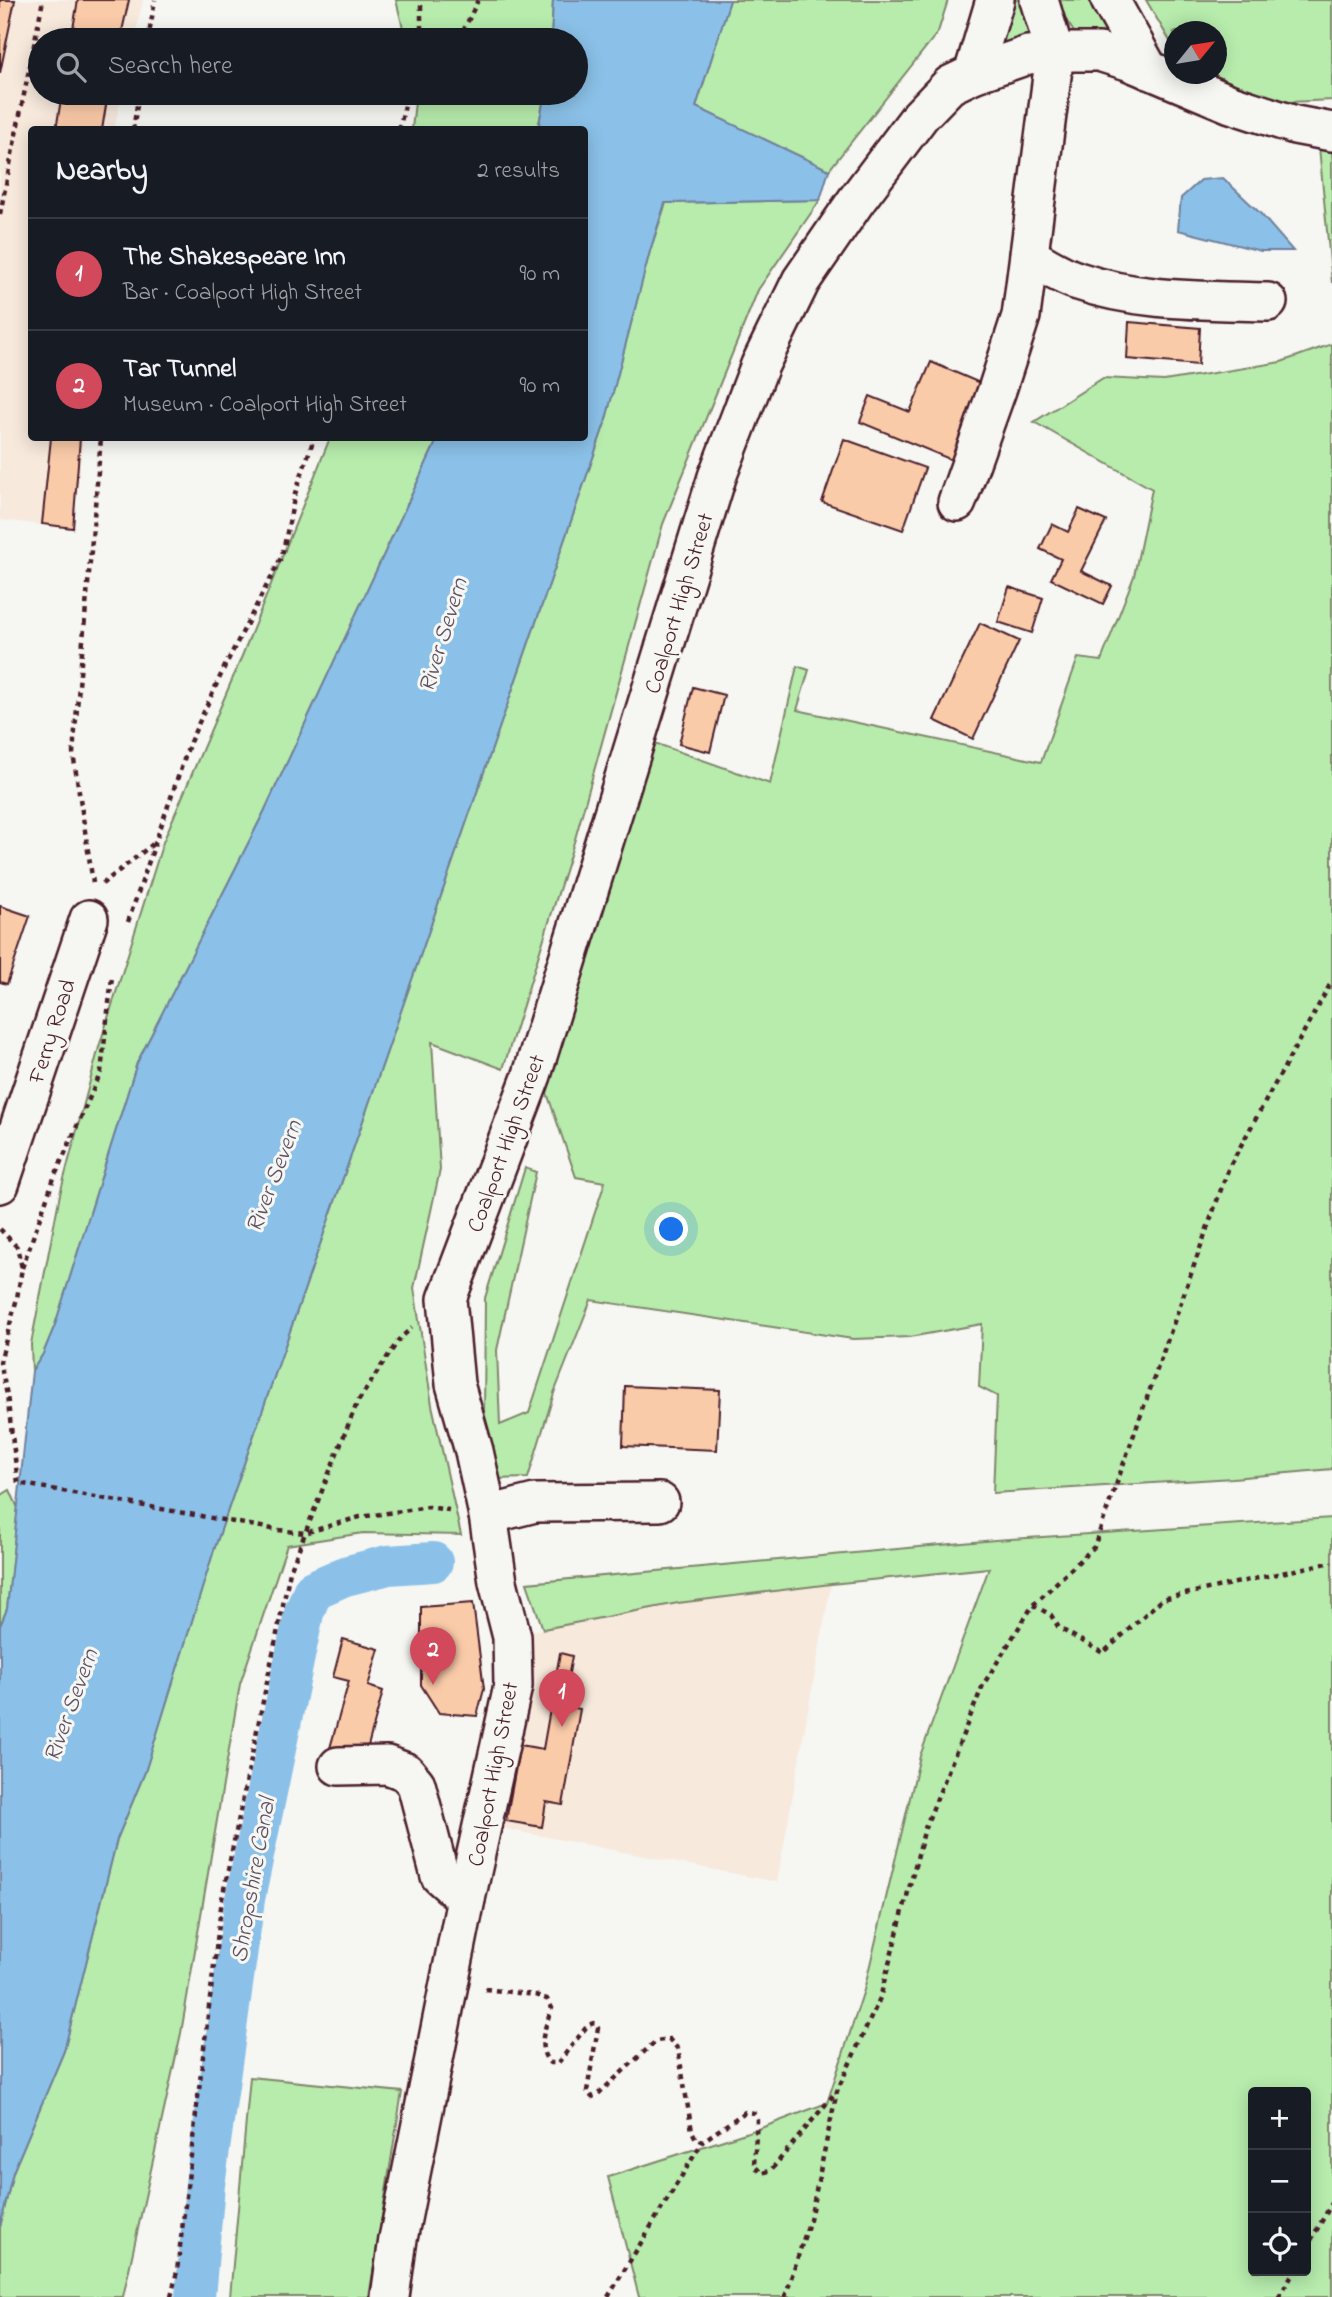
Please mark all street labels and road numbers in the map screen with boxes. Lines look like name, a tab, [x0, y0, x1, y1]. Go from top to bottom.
street label: Coalport High Street	[637, 509, 725, 699]
street label: Ferry Road	[21, 975, 88, 1090]
street label: Coalport High Street	[460, 1050, 556, 1238]
street label: Coalport High Street	[460, 1679, 530, 1870]

